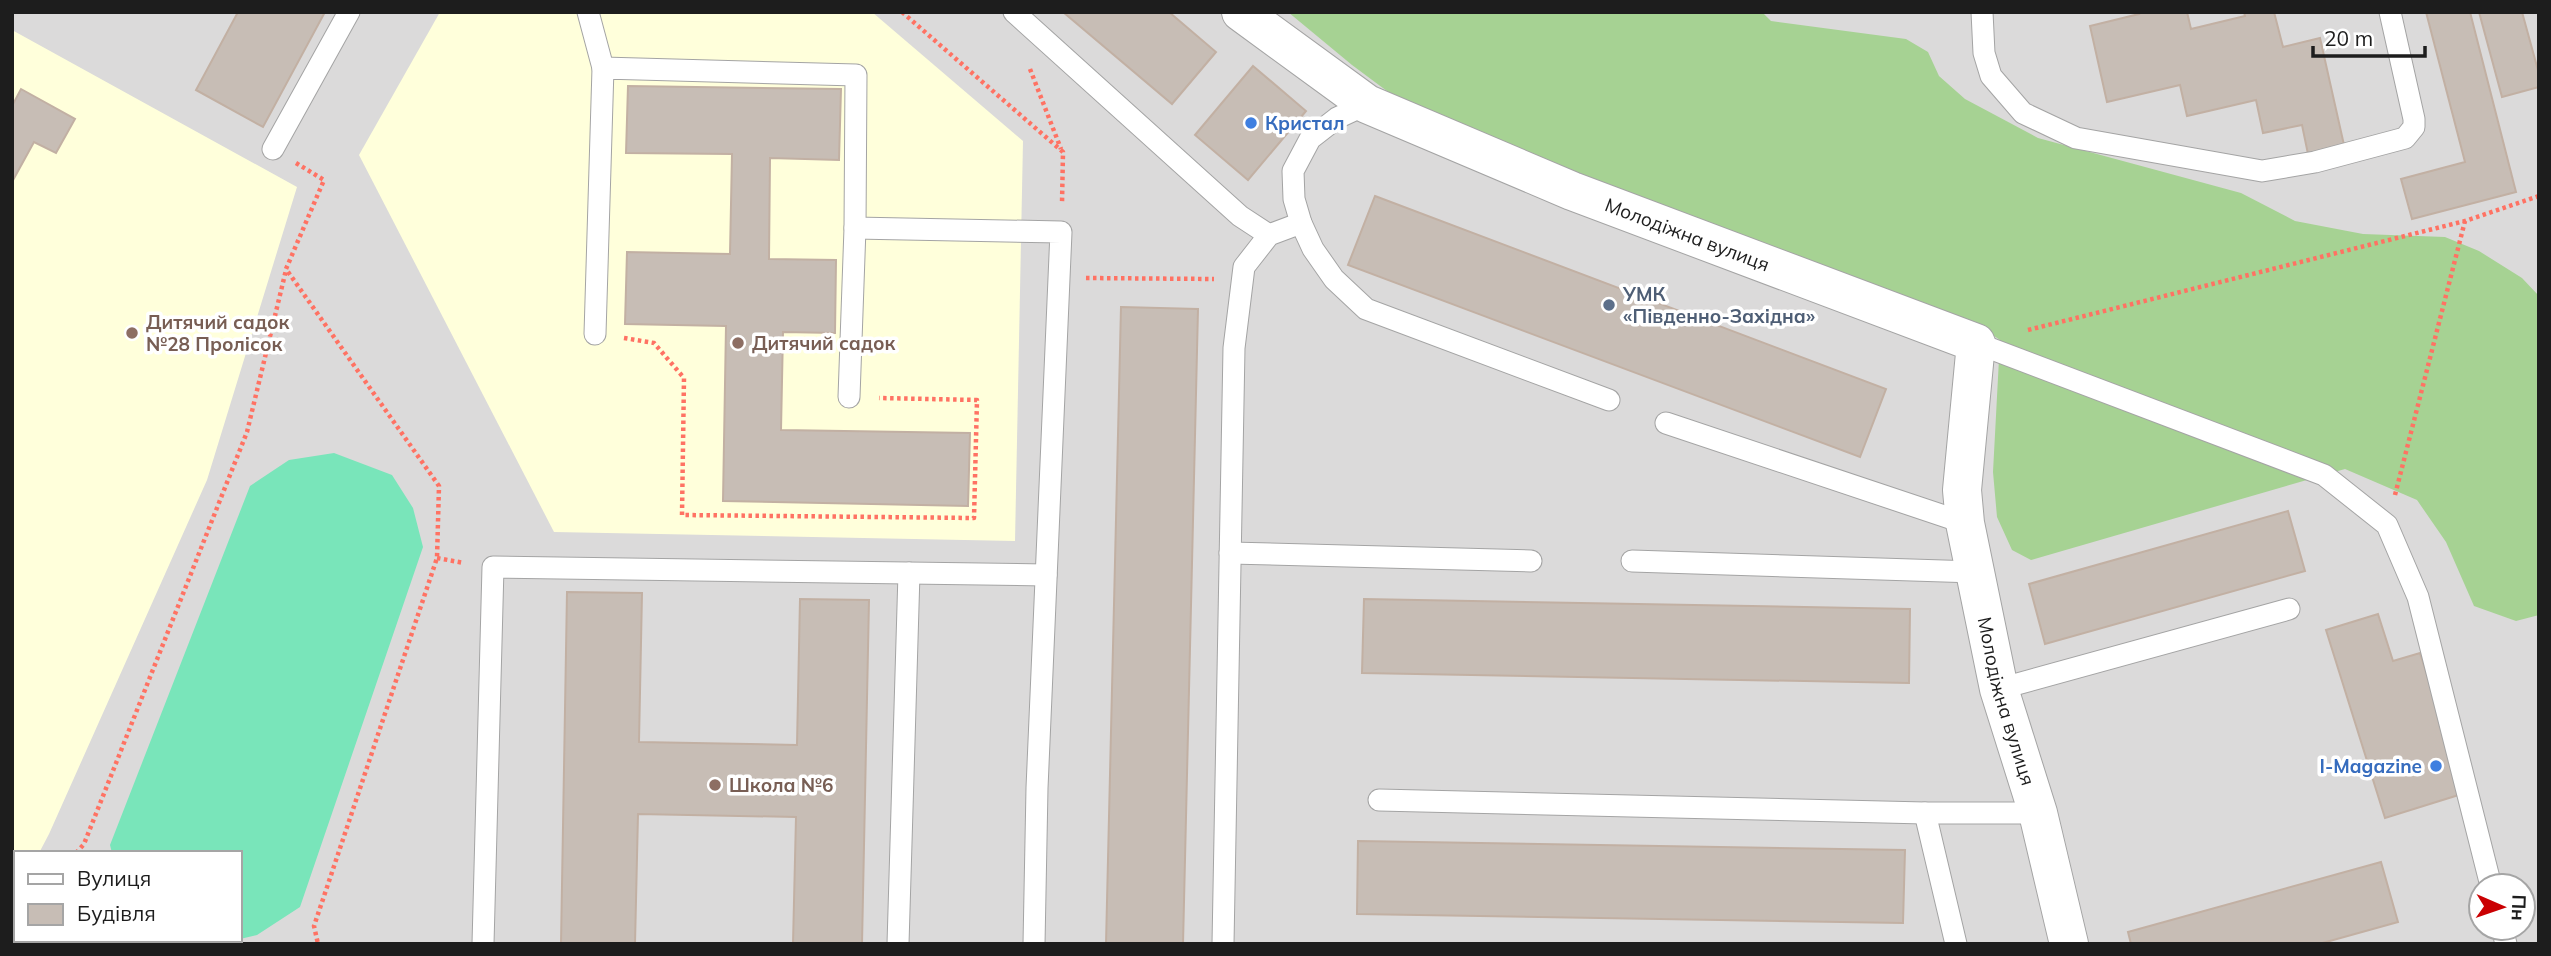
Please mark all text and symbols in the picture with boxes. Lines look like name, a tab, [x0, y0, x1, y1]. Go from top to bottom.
scale bar	[2313, 14, 2425, 58]
text: 20 m	[2324, 25, 2373, 51]
place label: Кристал	[1265, 111, 1345, 135]
marker: Кристал	[1243, 115, 1259, 131]
street label: Молодіжна вулиця	[1602, 193, 1773, 276]
place label: УМК «Південно-Західна»	[1622, 282, 1815, 328]
marker: УМК «Південно-Західна»	[1601, 297, 1617, 313]
place label: Дитячий садок №28 Пролісок	[146, 310, 289, 356]
marker: Дитячий садок №28 Пролісок	[124, 325, 140, 341]
place label: Дитячий садок	[752, 331, 895, 355]
marker: Дитячий садок	[730, 335, 746, 351]
street label: Молодіжна вулиця	[1972, 615, 2041, 788]
place label: I-Magazine	[2320, 754, 2422, 778]
marker: I-Magazine	[2428, 758, 2444, 774]
place label: Школа №6	[729, 773, 833, 797]
marker: Школа №6	[707, 777, 723, 793]
legend	[14, 851, 242, 942]
text: Вулиця	[77, 865, 151, 891]
north arrow	[2467, 872, 2537, 942]
text: Пн	[2507, 894, 2531, 921]
text: Будівля	[77, 900, 156, 926]

